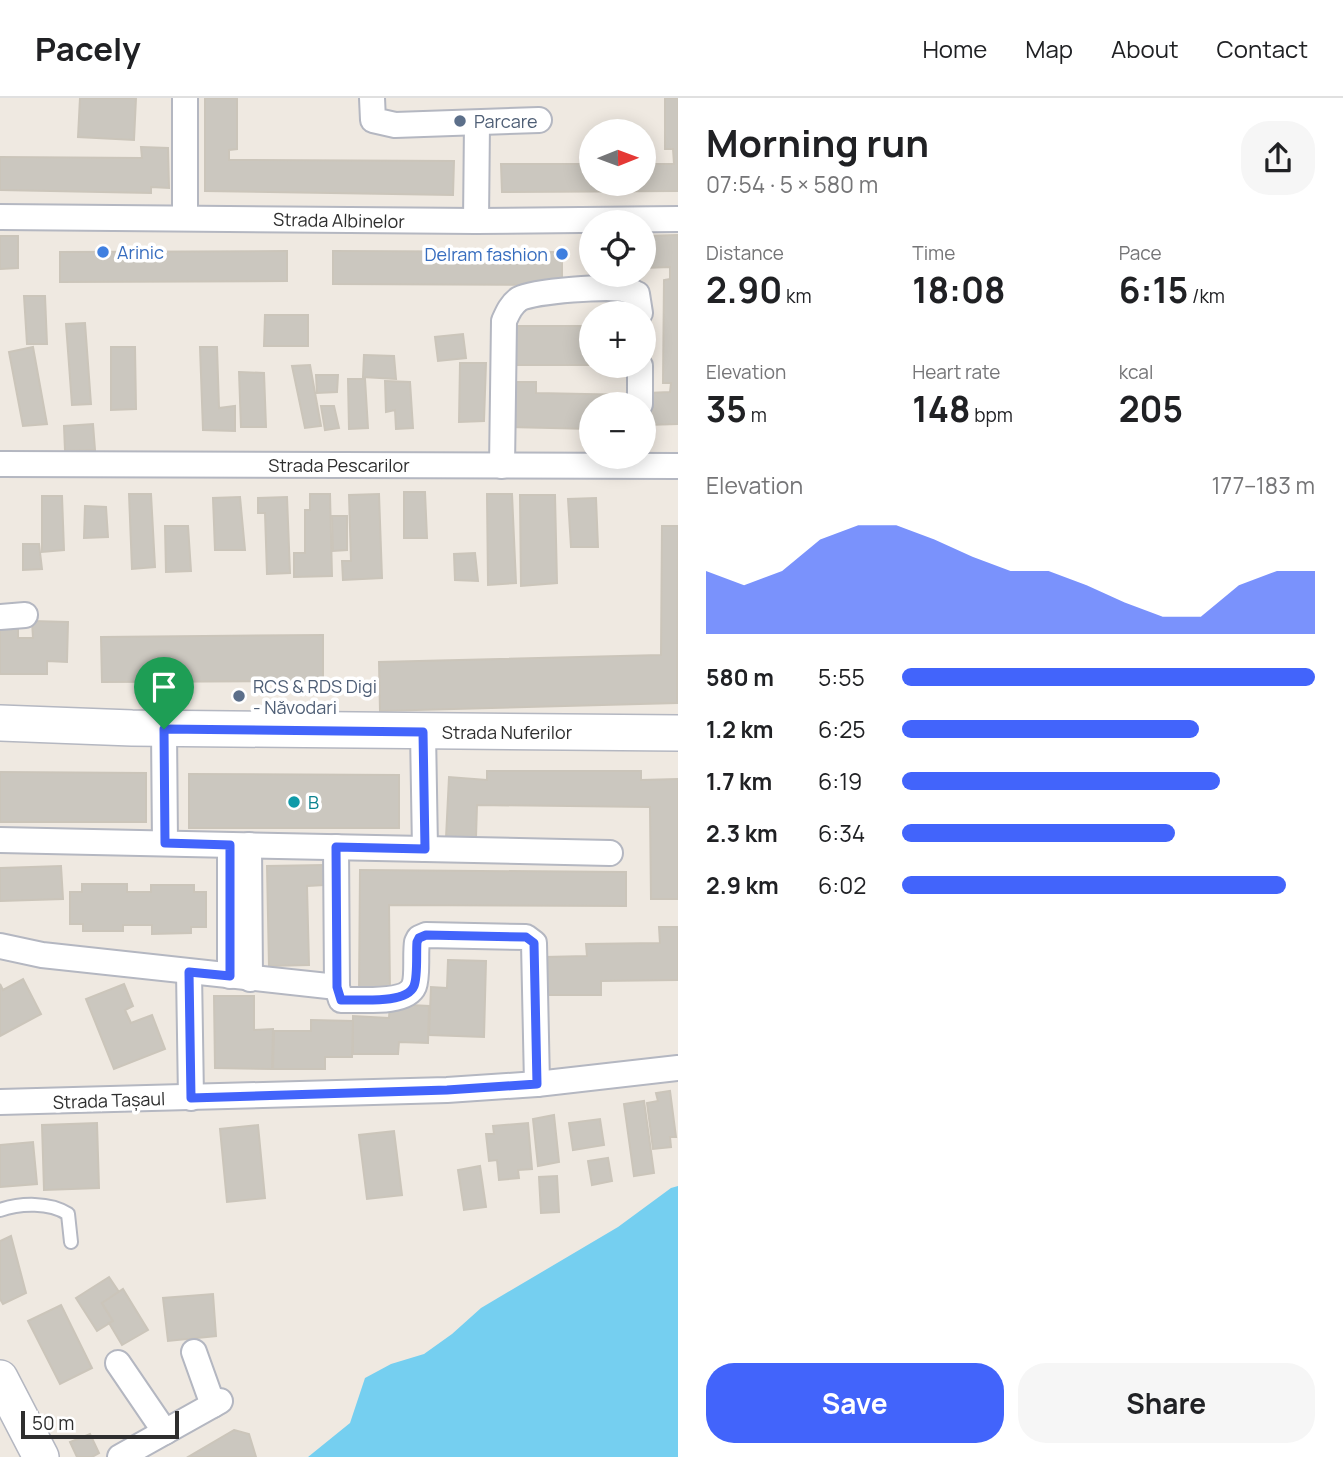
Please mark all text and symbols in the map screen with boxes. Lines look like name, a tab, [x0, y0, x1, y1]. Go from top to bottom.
text: Pacely	[35, 26, 141, 71]
text: Home	[922, 32, 987, 65]
text: Map	[1025, 32, 1073, 65]
text: About	[1111, 32, 1179, 65]
text: Contact	[1217, 32, 1308, 65]
place label: Parcare	[474, 109, 538, 133]
marker: Parcare	[452, 113, 468, 129]
text: Morning run	[706, 116, 929, 168]
north arrow	[579, 119, 656, 196]
map controls	[579, 119, 656, 469]
button: share	[1241, 121, 1315, 195]
text: 07:54 · 5 × 580 m	[706, 168, 878, 200]
street label: Strada Albinelor	[273, 207, 406, 233]
button: locate	[579, 210, 656, 287]
place label: Arinic	[117, 240, 164, 264]
text: Distance	[706, 240, 784, 266]
text: Time	[912, 240, 955, 266]
text: Pace	[1119, 240, 1162, 266]
place label: Delram fashion	[424, 242, 548, 266]
marker: Arinic	[95, 244, 111, 260]
marker: Delram fashion	[554, 246, 570, 262]
text: 2.90	[706, 266, 782, 314]
text: 18:08	[912, 266, 1006, 314]
text: 6:15	[1119, 266, 1188, 314]
text: km	[782, 283, 812, 309]
text: /km	[1188, 283, 1225, 309]
button: +	[579, 301, 656, 378]
text: Elevation	[706, 359, 786, 385]
text: Heart rate	[912, 359, 1000, 385]
text: kcal	[1119, 359, 1153, 385]
text: 35	[706, 385, 747, 433]
text: 148	[912, 385, 970, 433]
text: 205	[1119, 385, 1183, 433]
button: −	[579, 392, 656, 469]
text: m	[747, 402, 767, 428]
text: bpm	[970, 402, 1013, 428]
street label: Strada Pescarilor	[268, 453, 410, 477]
text: Elevation	[706, 469, 803, 501]
text: 177–183 m	[1212, 469, 1315, 501]
pin	[134, 657, 194, 729]
text: 580 m	[706, 661, 774, 693]
text: 5:55	[818, 661, 865, 693]
icon: arrive	[145, 668, 183, 706]
place label: RCS & RDS Digi - Năvodari	[253, 674, 377, 719]
marker: RCS & RDS Digi - Năvodari	[231, 688, 247, 704]
text: 1.2 km	[706, 713, 773, 745]
text: 6:25	[818, 713, 866, 745]
street label: Strada Nuferilor	[442, 720, 573, 744]
text: 1.7 km	[706, 765, 772, 797]
text: 6:19	[818, 765, 862, 797]
place label: B	[308, 790, 319, 814]
marker: B	[286, 794, 302, 810]
text: 2.3 km	[706, 817, 778, 849]
text: 6:34	[818, 817, 865, 849]
text: 2.9 km	[706, 869, 779, 901]
text: 6:02	[818, 869, 866, 901]
street label: Strada Tașaul	[52, 1086, 166, 1114]
button: Save	[706, 1363, 1004, 1443]
button: Share	[1018, 1363, 1315, 1443]
scale bar	[21, 1408, 178, 1440]
text: 50 m	[32, 1410, 74, 1436]

